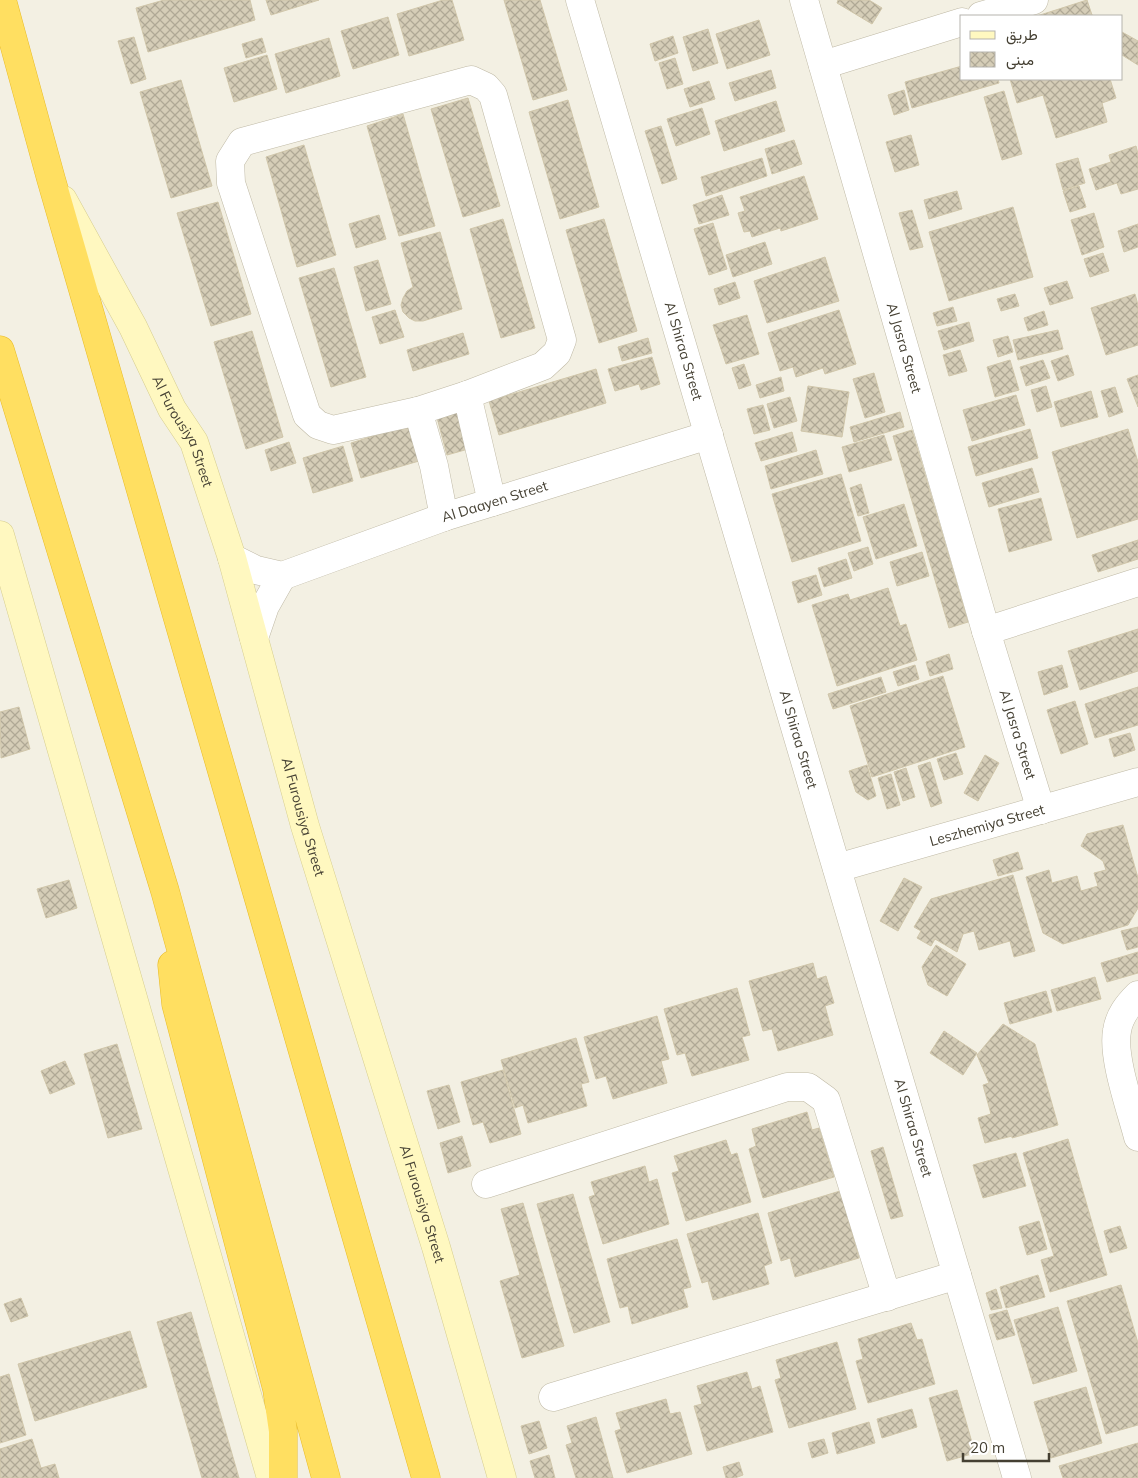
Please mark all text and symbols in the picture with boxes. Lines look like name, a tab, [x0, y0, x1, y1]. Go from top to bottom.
legend	[960, 15, 1123, 80]
text: طريق	[1006, 25, 1038, 45]
text: مبنى	[1006, 50, 1034, 70]
street label: Al Shiraa Street	[661, 300, 707, 402]
street label: Al Jasra Street	[883, 301, 926, 395]
street label: Al Furousiya Street	[148, 373, 217, 489]
street label: Al Daayen Street	[439, 476, 550, 526]
street label: Al Jasra Street	[996, 687, 1040, 782]
street label: Al Shiraa Street	[776, 688, 822, 791]
street label: Al Furousiya Street	[278, 756, 329, 878]
street label: Leszhemiya Street	[927, 800, 1047, 850]
street label: Al Shiraa Street	[890, 1076, 937, 1179]
street label: Al Furousiya Street	[396, 1143, 449, 1265]
scale bar	[963, 1430, 1049, 1462]
text: 20 m	[970, 1438, 1005, 1457]

